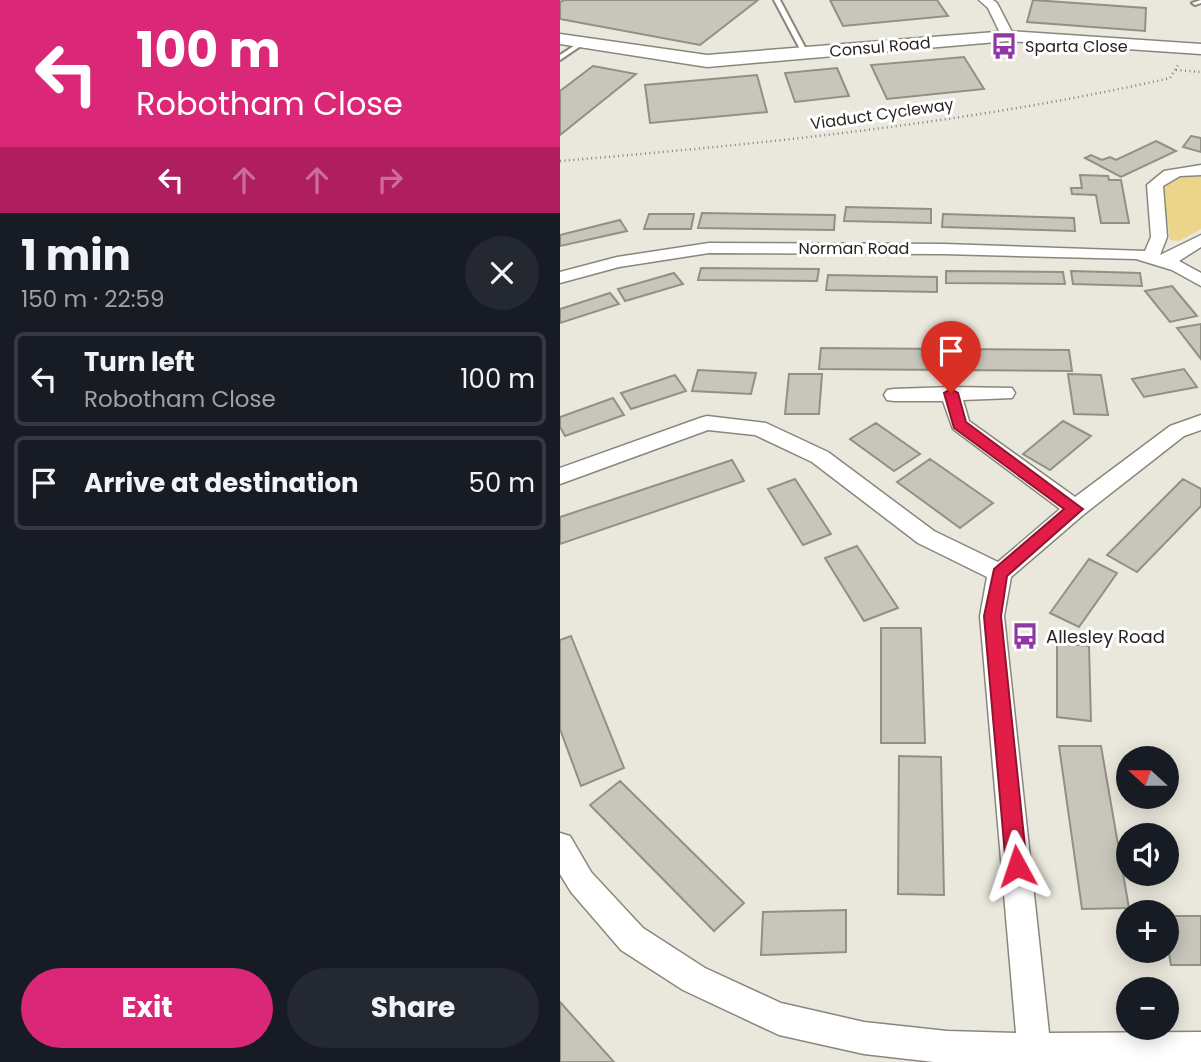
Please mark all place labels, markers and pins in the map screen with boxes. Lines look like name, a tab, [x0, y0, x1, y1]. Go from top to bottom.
bus stop icon: Sparta Close	[989, 31, 1019, 61]
place label: Sparta Close	[1025, 35, 1128, 58]
pin	[921, 321, 981, 393]
bus stop icon: Allesley Road	[1010, 621, 1040, 651]
place label: Allesley Road	[1046, 624, 1165, 649]

